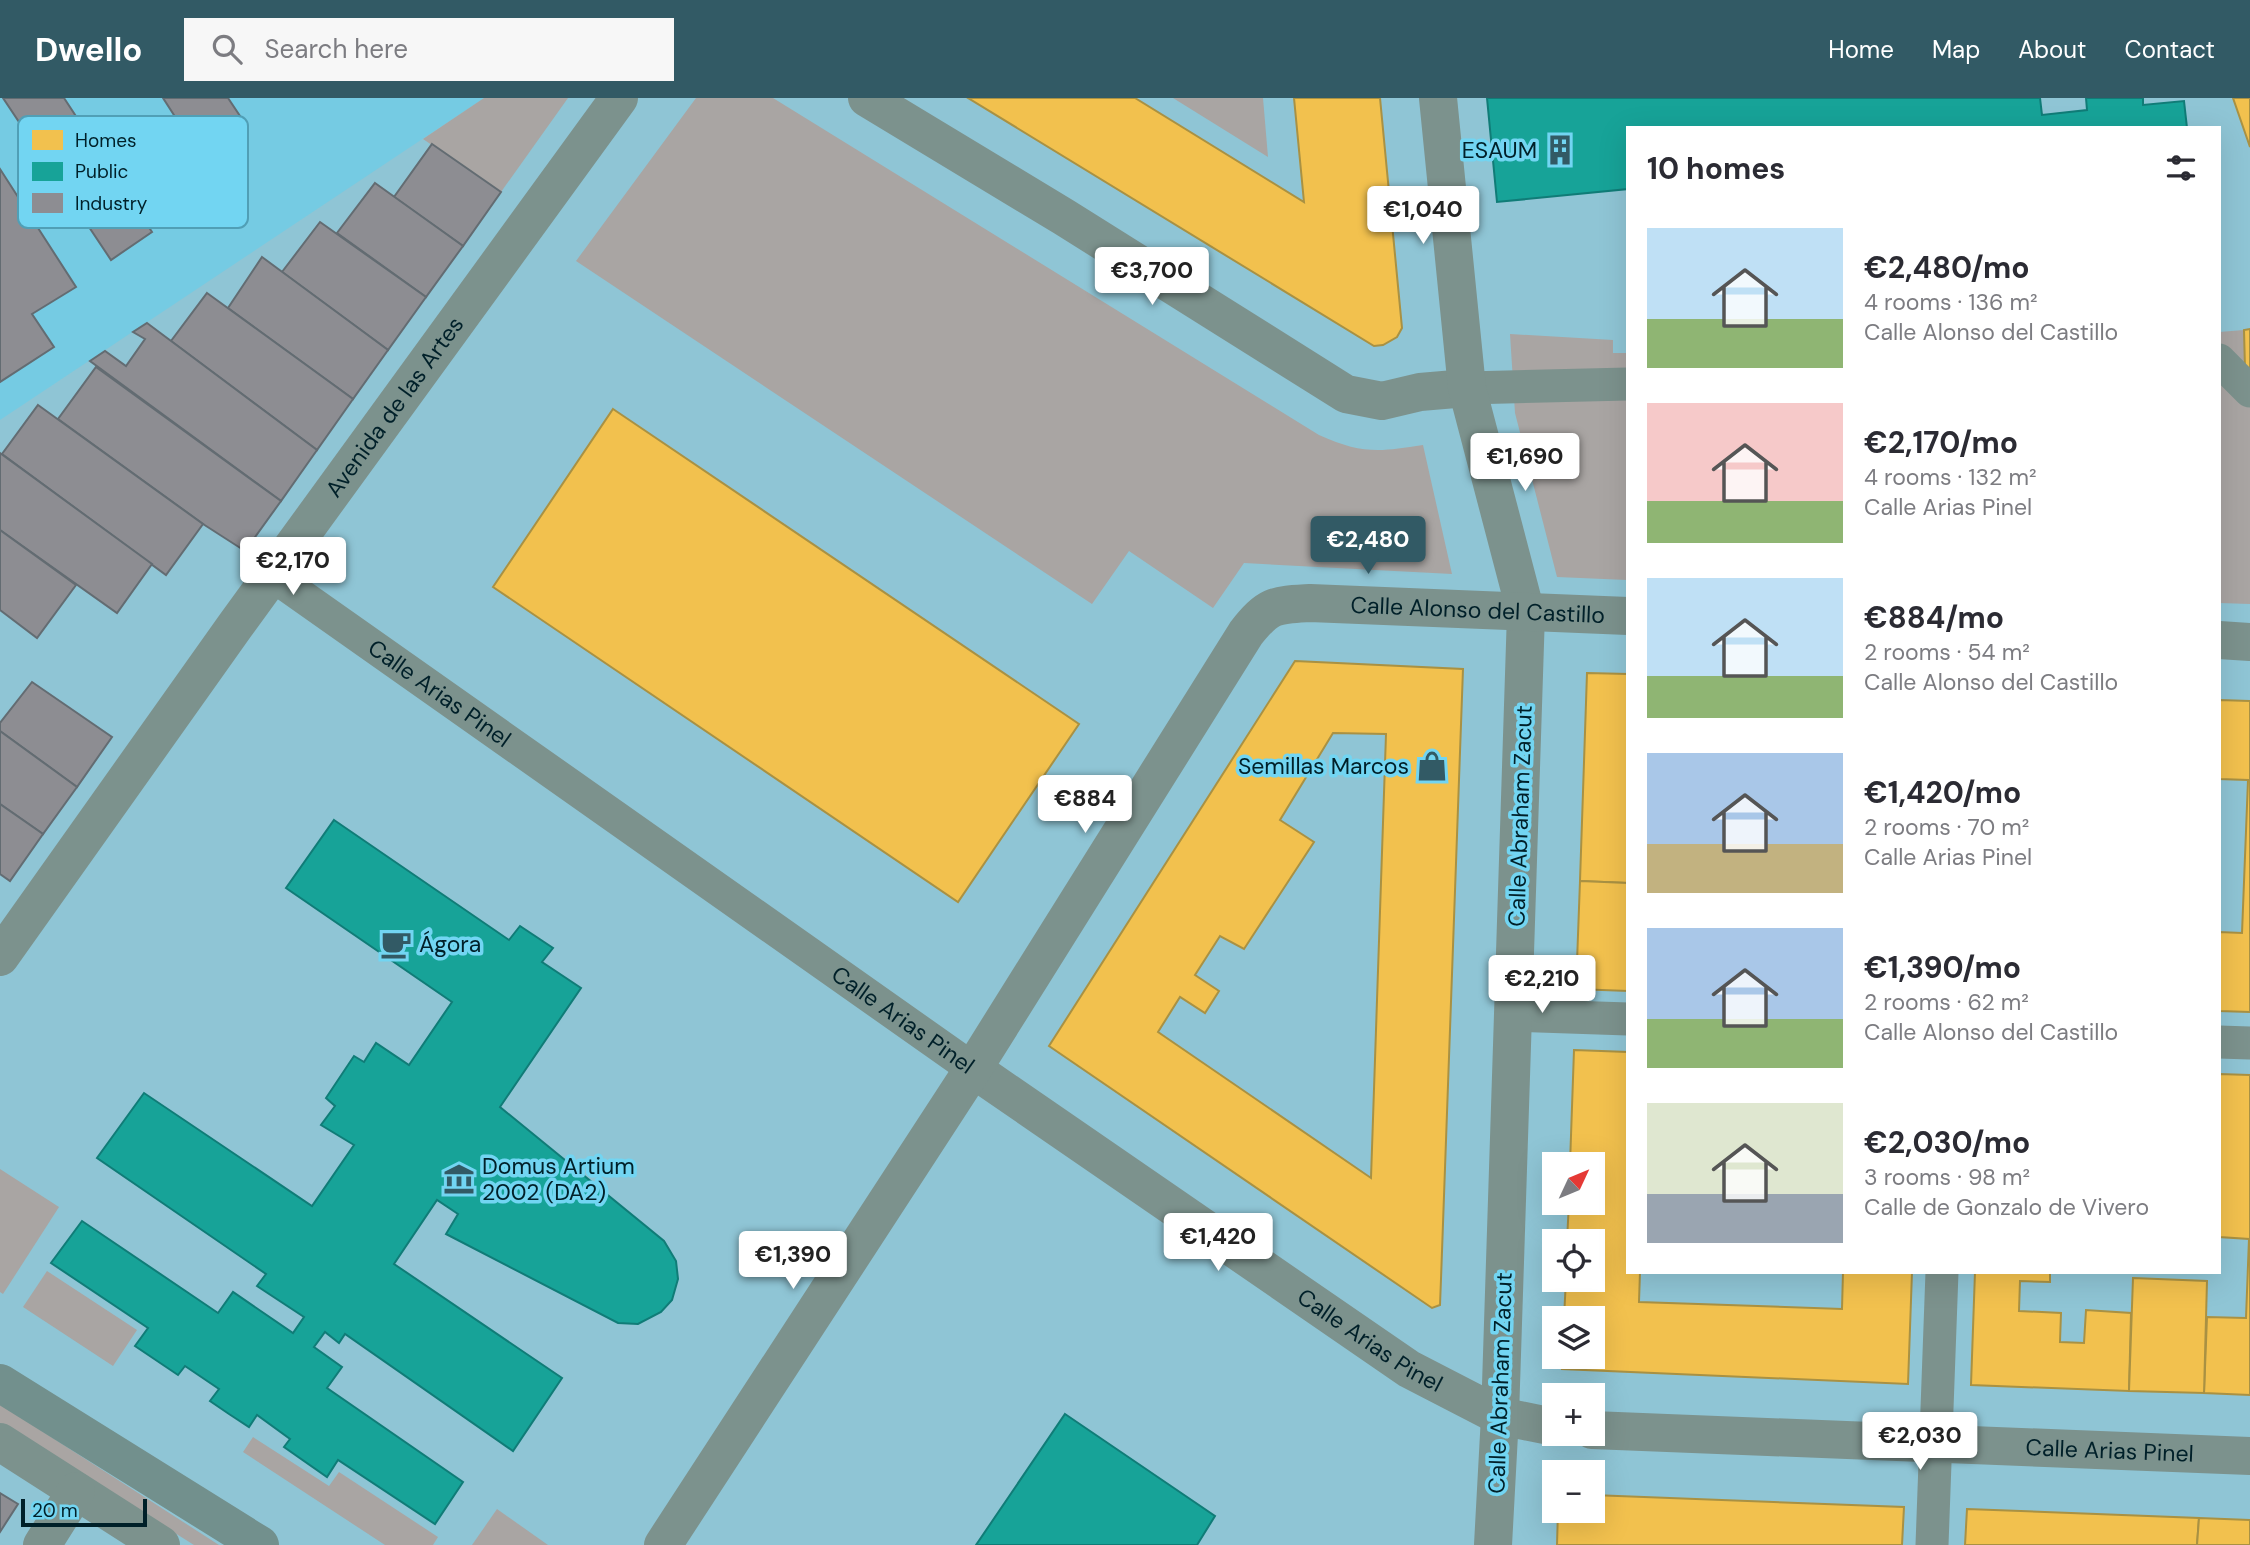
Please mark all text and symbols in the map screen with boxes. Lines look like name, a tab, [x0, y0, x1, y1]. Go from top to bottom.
search box	[184, 18, 674, 81]
text: Dwello	[35, 28, 142, 71]
icon: search	[208, 30, 246, 68]
text: Search here	[264, 32, 408, 66]
text: Home	[1828, 34, 1894, 65]
text: Map	[1932, 34, 1980, 65]
text: About	[2018, 34, 2087, 65]
text: Contact	[2125, 34, 2215, 65]
legend	[18, 116, 248, 228]
text: Homes	[75, 128, 136, 153]
building icon: ESAUM	[1543, 133, 1577, 167]
place label: ESAUM	[1462, 135, 1537, 165]
text: 10 homes	[1647, 149, 1785, 188]
icon: filters	[2162, 149, 2200, 187]
text: Public	[75, 159, 128, 184]
pin: €1,040	[1366, 186, 1480, 246]
text: Industry	[75, 191, 148, 216]
text: €1,040	[1383, 194, 1463, 224]
pin: €3,700	[1095, 248, 1209, 307]
text: €2,480/mo	[1864, 248, 2030, 287]
text: €3,700	[1111, 255, 1193, 285]
icon: home	[1703, 256, 1787, 340]
text: 4 rooms · 136 m²	[1864, 287, 2038, 317]
street label: Avenida de las Artes	[319, 310, 470, 503]
text: Calle Alonso del Castillo	[1864, 317, 2118, 347]
text: €2,170/mo	[1864, 423, 2018, 462]
icon: home	[1703, 431, 1787, 515]
pin: €1,690	[1468, 434, 1582, 493]
text: €1,690	[1486, 441, 1564, 471]
text: 4 rooms · 132 m²	[1864, 462, 2036, 492]
text: Calle Arias Pinel	[1864, 492, 2032, 522]
pin: €2,480	[1311, 517, 1425, 576]
text: €2,480	[1327, 524, 1409, 554]
pin: €2,170	[236, 538, 350, 597]
text: €2,170	[256, 545, 330, 575]
street label: Calle Alonso del Castillo	[1350, 590, 1605, 630]
text: €884/mo	[1864, 598, 2004, 637]
icon: home	[1703, 606, 1787, 690]
street label: Calle Arias Pinel	[362, 632, 517, 754]
text: 2 rooms · 54 m²	[1864, 637, 2030, 667]
text: Calle Alonso del Castillo	[1864, 667, 2118, 697]
street label: Calle Abraham Zacut	[1501, 705, 1539, 927]
shop icon: Semillas Marcos	[1415, 749, 1449, 783]
place label: Semillas Marcos	[1238, 751, 1409, 781]
text: €1,420/mo	[1864, 773, 2021, 812]
pin: €884	[1044, 776, 1126, 835]
icon: home	[1703, 781, 1787, 865]
text: €884	[1054, 783, 1116, 813]
text: 2 rooms · 70 m²	[1864, 812, 2029, 842]
text: Calle Arias Pinel	[1864, 842, 2032, 872]
cafe icon: Ágora	[379, 927, 413, 961]
place label: Ágora	[419, 929, 481, 959]
text: €1,390/mo	[1864, 948, 2021, 987]
pin: €2,210	[1485, 956, 1599, 1015]
icon: home	[1703, 956, 1787, 1040]
street label: Calle Arias Pinel	[826, 959, 980, 1080]
text: €2,210	[1505, 963, 1579, 993]
text: 2 rooms · 62 m²	[1864, 987, 2029, 1017]
text: Calle Alonso del Castillo	[1864, 1017, 2118, 1047]
text: €2,030/mo	[1864, 1123, 2030, 1162]
icon: home	[1703, 1131, 1787, 1215]
place label: Domus Artium 2002 (DA2)	[482, 1151, 635, 1207]
north arrow	[1542, 1152, 1605, 1214]
map controls	[1542, 1152, 1605, 1523]
museum icon: Domus Artium 2002 (DA2)	[442, 1162, 476, 1196]
text: 3 rooms · 98 m²	[1864, 1162, 2030, 1192]
text: Calle de Gonzalo de Vivero	[1864, 1192, 2149, 1222]
pin: €1,420	[1161, 1214, 1275, 1273]
text: €1,420	[1180, 1221, 1256, 1251]
button: locate	[1542, 1229, 1605, 1292]
pin: €1,390	[736, 1232, 850, 1291]
text: €1,390	[755, 1239, 831, 1269]
street label: Calle Abraham Zacut	[1481, 1272, 1519, 1494]
street label: Calle Arias Pinel	[1291, 1282, 1448, 1399]
button: layers	[1542, 1306, 1605, 1369]
button: +	[1542, 1383, 1605, 1446]
pin: €2,030	[1863, 1412, 1977, 1472]
text: €2,030	[1878, 1420, 1962, 1450]
street label: Calle Arias Pinel	[2025, 1432, 2194, 1469]
button: −	[1542, 1460, 1605, 1523]
scale bar	[21, 1496, 147, 1528]
text: 20 m	[32, 1498, 78, 1523]

